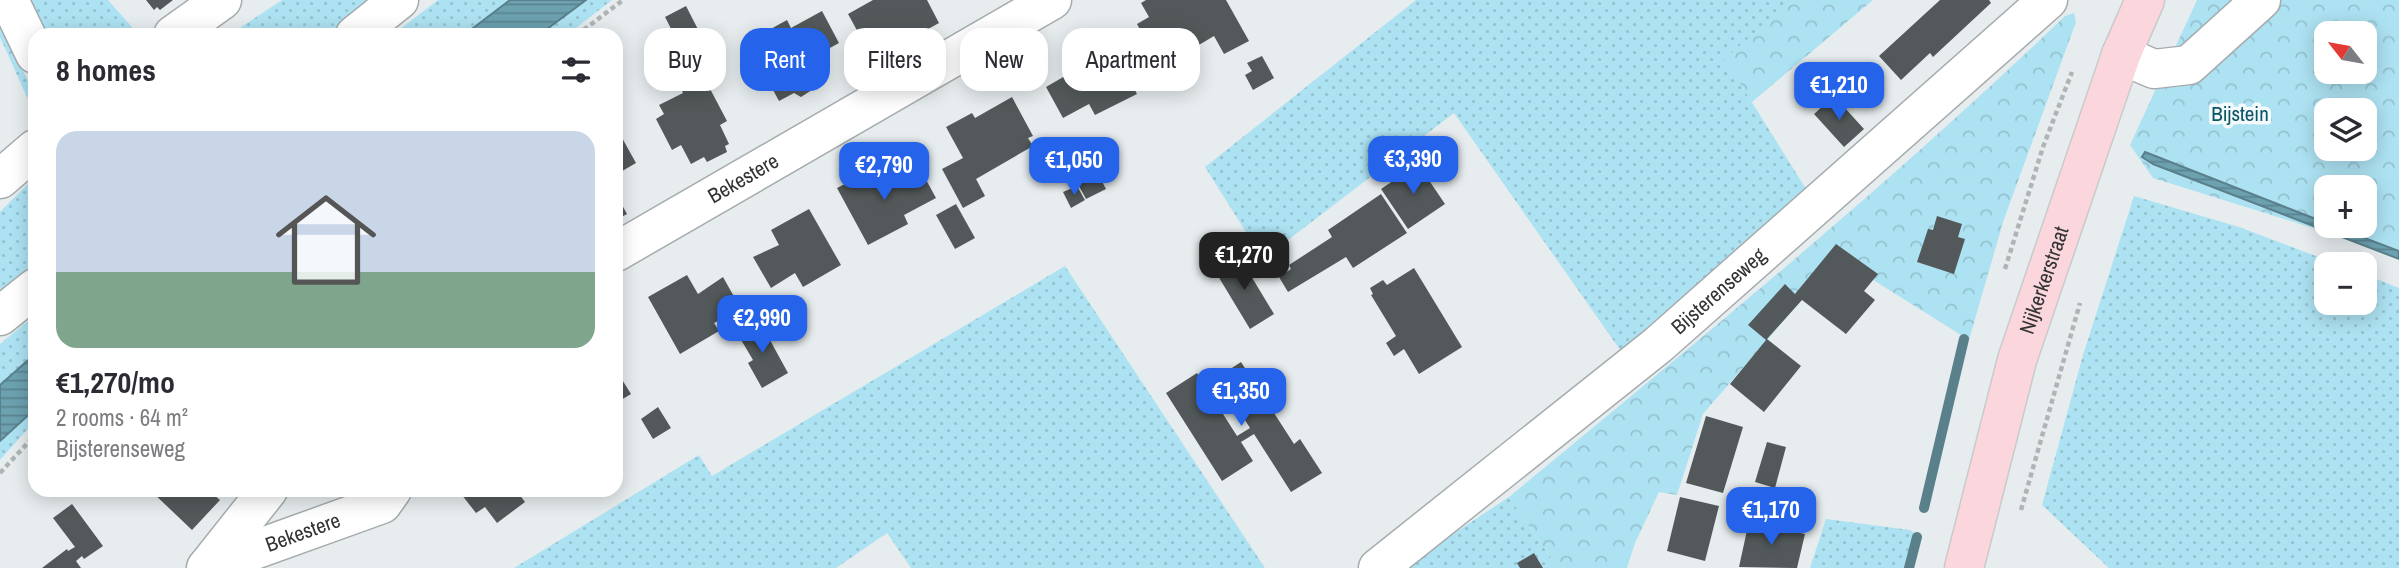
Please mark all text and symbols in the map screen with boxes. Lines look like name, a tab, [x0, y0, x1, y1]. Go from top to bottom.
north arrow	[2314, 21, 2376, 84]
map controls	[2314, 21, 2377, 315]
chip: Buy	[644, 28, 726, 91]
chip: Rent	[740, 28, 830, 91]
chip: Filters	[844, 28, 946, 91]
chip: New	[960, 28, 1048, 91]
chip: Apartment	[1062, 28, 1200, 91]
text: 8 homes	[56, 50, 156, 90]
icon: filters	[557, 51, 595, 89]
pin: €1,210	[1782, 62, 1896, 122]
text: €1,210	[1810, 69, 1868, 100]
button: layers	[2314, 98, 2377, 161]
park label: Bijstein	[2211, 99, 2269, 128]
pin: €3,390	[1356, 136, 1470, 196]
pin: €1,050	[1017, 138, 1131, 197]
pin: €2,790	[827, 142, 941, 202]
text: €3,390	[1384, 143, 1442, 174]
text: €1,050	[1045, 144, 1103, 175]
street label: Bekestere	[702, 146, 784, 210]
text: €2,790	[855, 149, 913, 180]
button: +	[2314, 175, 2377, 238]
icon: home	[263, 177, 389, 303]
street label: Nijkerkerstraat	[2012, 222, 2076, 338]
pin: €1,270	[1187, 232, 1301, 292]
text: €1,270	[1215, 239, 1273, 270]
street label: Bijsterenseweg	[1665, 241, 1772, 341]
button: −	[2314, 252, 2377, 315]
pin: €2,990	[705, 296, 819, 355]
text: €2,990	[733, 302, 791, 333]
text: €1,270/mo	[56, 362, 175, 402]
pin: €1,350	[1184, 368, 1298, 428]
text: €1,350	[1212, 375, 1270, 406]
text: 2 rooms · 64 m²	[56, 402, 188, 433]
text: Bijsterenseweg	[56, 433, 185, 464]
pin: €1,170	[1714, 488, 1828, 547]
text: €1,170	[1742, 494, 1800, 525]
street label: Bekestere	[261, 505, 344, 559]

